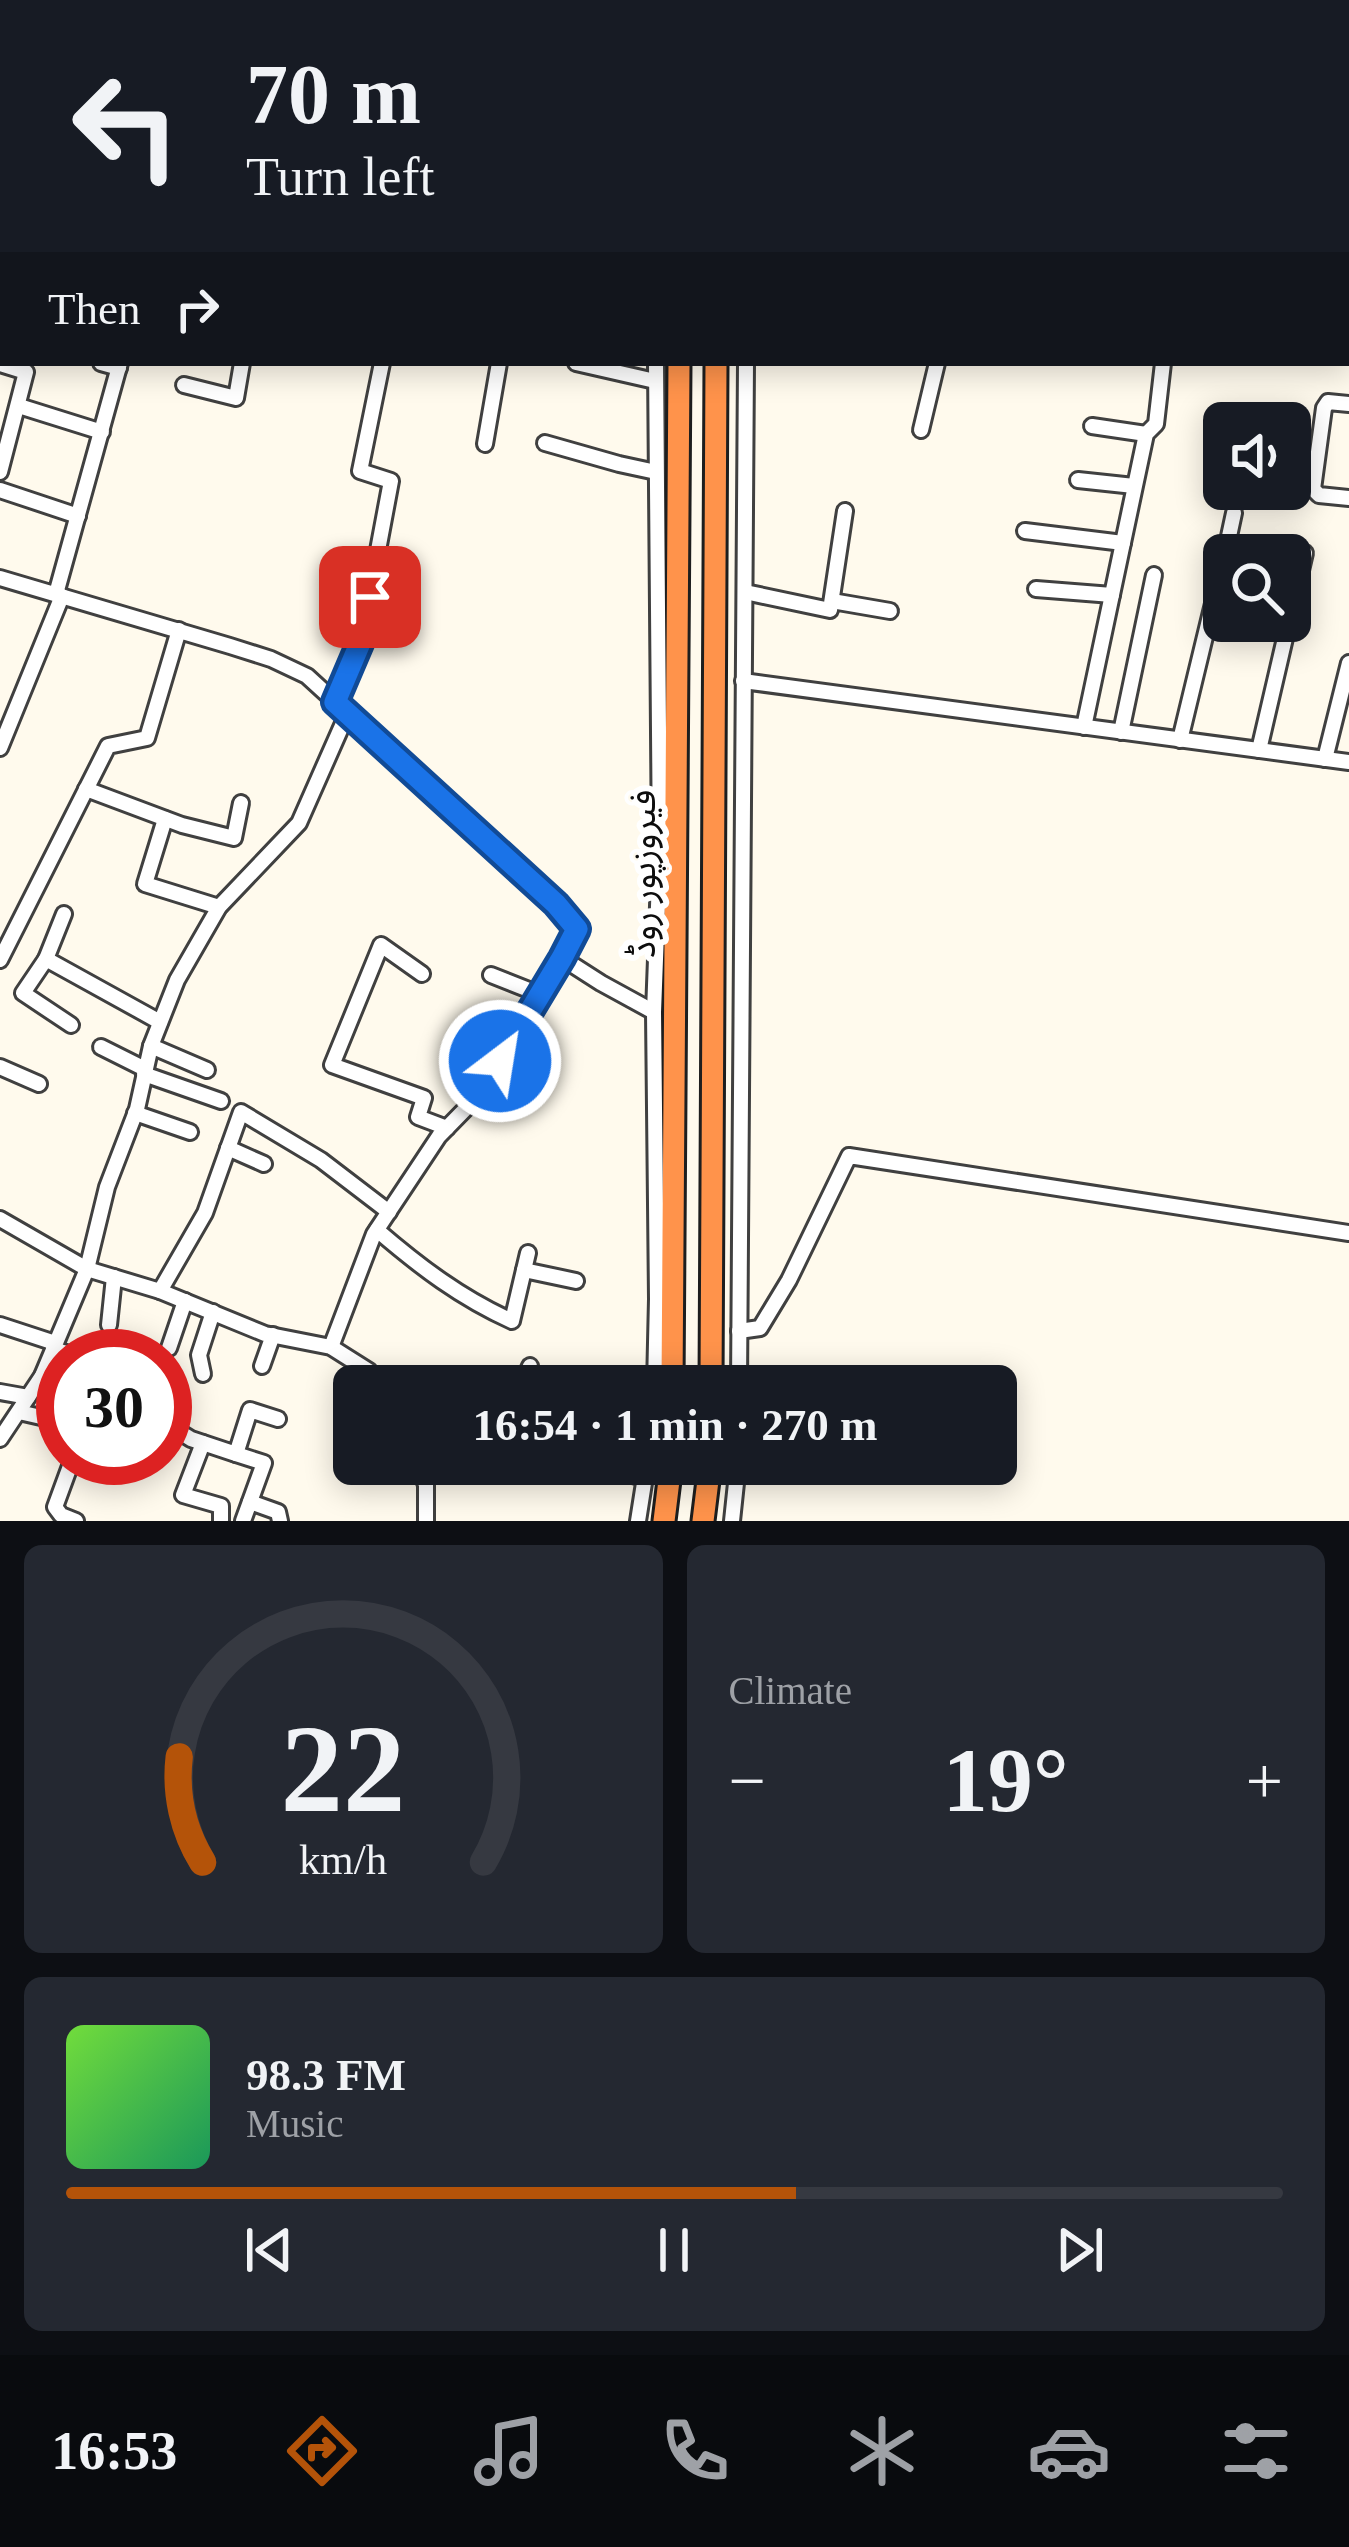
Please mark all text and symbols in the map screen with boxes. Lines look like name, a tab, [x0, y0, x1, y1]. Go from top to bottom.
icon: left	[48, 48, 204, 204]
text: 70 m	[246, 48, 421, 141]
text: Turn left	[246, 147, 435, 207]
icon: right	[164, 276, 230, 342]
text: Then	[48, 284, 140, 334]
map controls	[1203, 402, 1311, 642]
button: sound	[1203, 402, 1311, 510]
button: search	[1203, 534, 1311, 642]
pin	[319, 546, 421, 648]
icon: arrive	[337, 564, 403, 630]
street label: فیروزپور روڈ	[623, 790, 666, 958]
position arrow	[437, 998, 563, 1124]
speed limit sign: 30	[36, 1329, 192, 1485]
text: 16:54 · 1 min · 270 m	[473, 1400, 878, 1450]
text: Climate	[729, 1669, 852, 1712]
text: 22	[281, 1700, 406, 1838]
text: 19°	[943, 1731, 1069, 1830]
text: −	[729, 1744, 766, 1817]
text: +	[1246, 1744, 1283, 1817]
text: km/h	[299, 1836, 387, 1883]
text: 98.3 FM	[246, 2050, 406, 2100]
text: Music	[246, 2102, 344, 2145]
icon: previous	[236, 2217, 302, 2283]
icon: pause	[641, 2217, 707, 2283]
icon: next	[1047, 2217, 1113, 2283]
icon: directions	[280, 2409, 364, 2493]
icon: music	[467, 2409, 551, 2493]
icon: phone	[653, 2409, 737, 2493]
icon: climate	[840, 2409, 924, 2493]
icon: car	[1027, 2409, 1111, 2493]
icon: filters	[1214, 2409, 1298, 2493]
text: 16:53	[51, 2421, 177, 2481]

